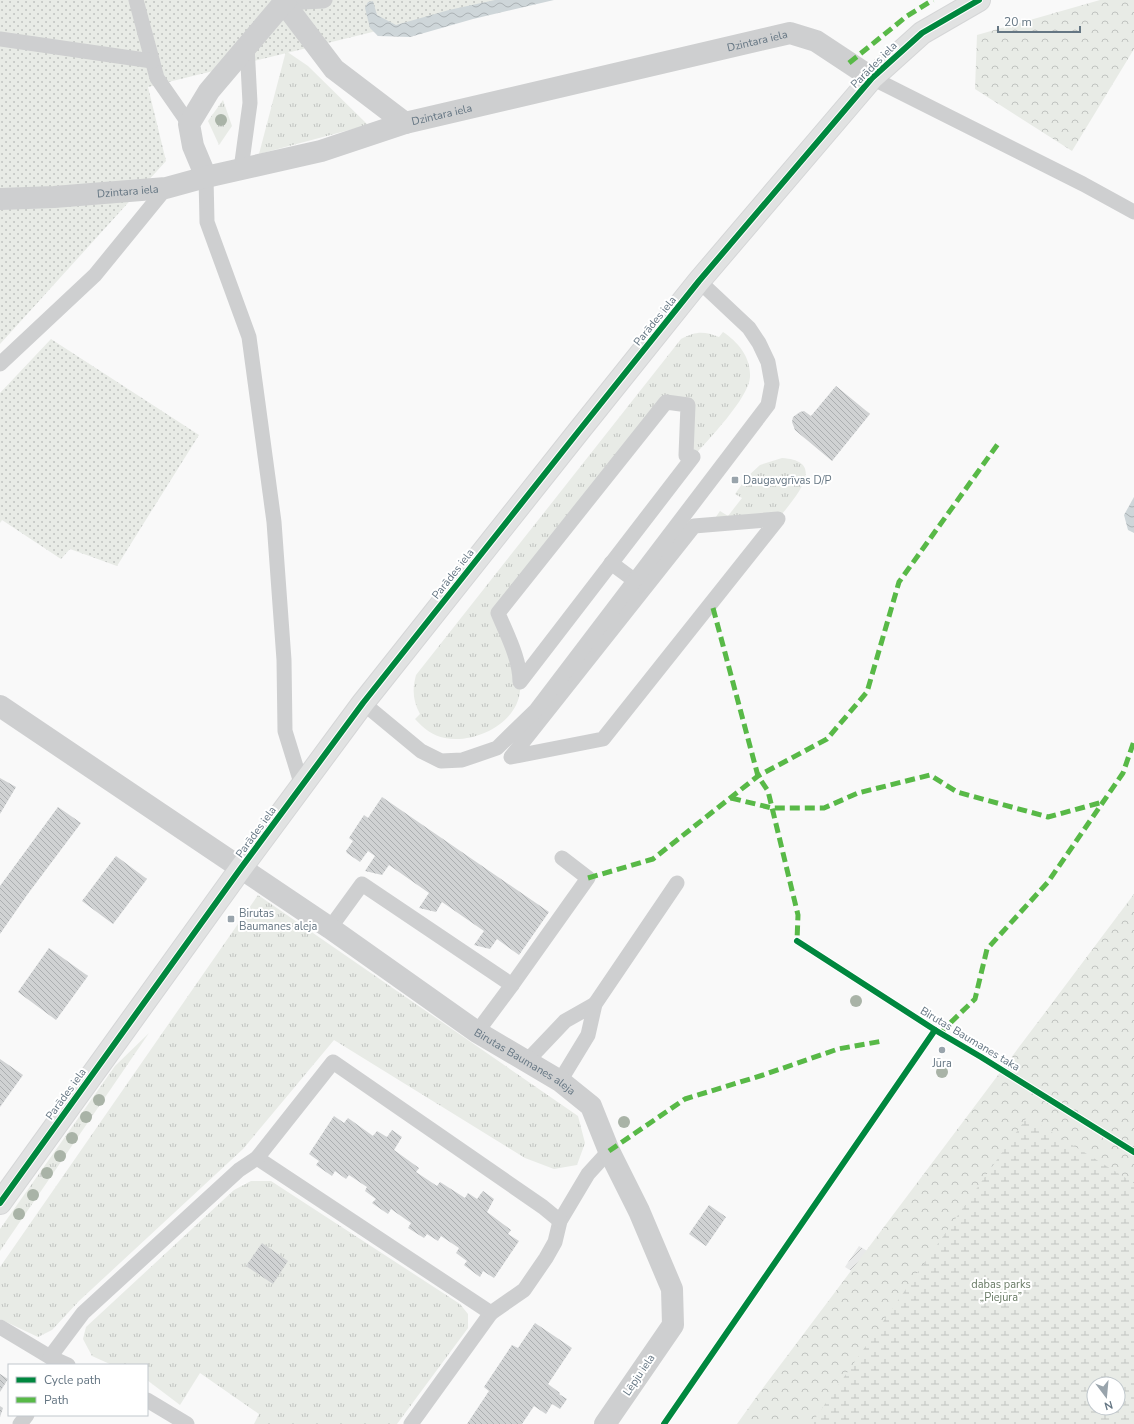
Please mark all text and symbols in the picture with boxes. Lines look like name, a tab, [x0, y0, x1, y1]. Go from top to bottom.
scale bar	[998, 8, 1080, 34]
text: 20 m	[1004, 14, 1032, 30]
street label: Dzintara iela	[725, 26, 789, 55]
street label: Parādes iela	[847, 38, 901, 92]
street label: Dzintara iela	[410, 100, 474, 129]
street label: Dzintara iela	[96, 181, 159, 201]
street label: Parādes iela	[630, 293, 680, 349]
place label: Daugavgrīvas D/P	[743, 473, 832, 488]
marker: Daugavgrīvas D/P	[730, 475, 740, 485]
street label: Parādes iela	[429, 546, 478, 602]
street label: Parādes iela	[232, 803, 280, 861]
place label: Birutas Baumanes aleja	[239, 906, 317, 934]
marker: Birutas Baumanes aleja	[226, 914, 236, 924]
street label: Birutas Baumanes taka	[917, 1003, 1023, 1075]
street label: Birutas Baumanes aleja	[472, 1025, 579, 1098]
marker: Jūra	[937, 1045, 947, 1055]
place label: Jūra	[931, 1056, 952, 1071]
street label: Parādes iela	[42, 1065, 90, 1123]
park label: dabas parks „Piejūra”	[971, 1277, 1031, 1305]
street label: Lēpju iela	[620, 1351, 659, 1399]
legend	[8, 1364, 148, 1416]
text: Cycle path	[44, 1372, 101, 1388]
north arrow	[1086, 1376, 1126, 1416]
text: Path	[44, 1392, 69, 1408]
text: N	[1103, 1397, 1115, 1413]

